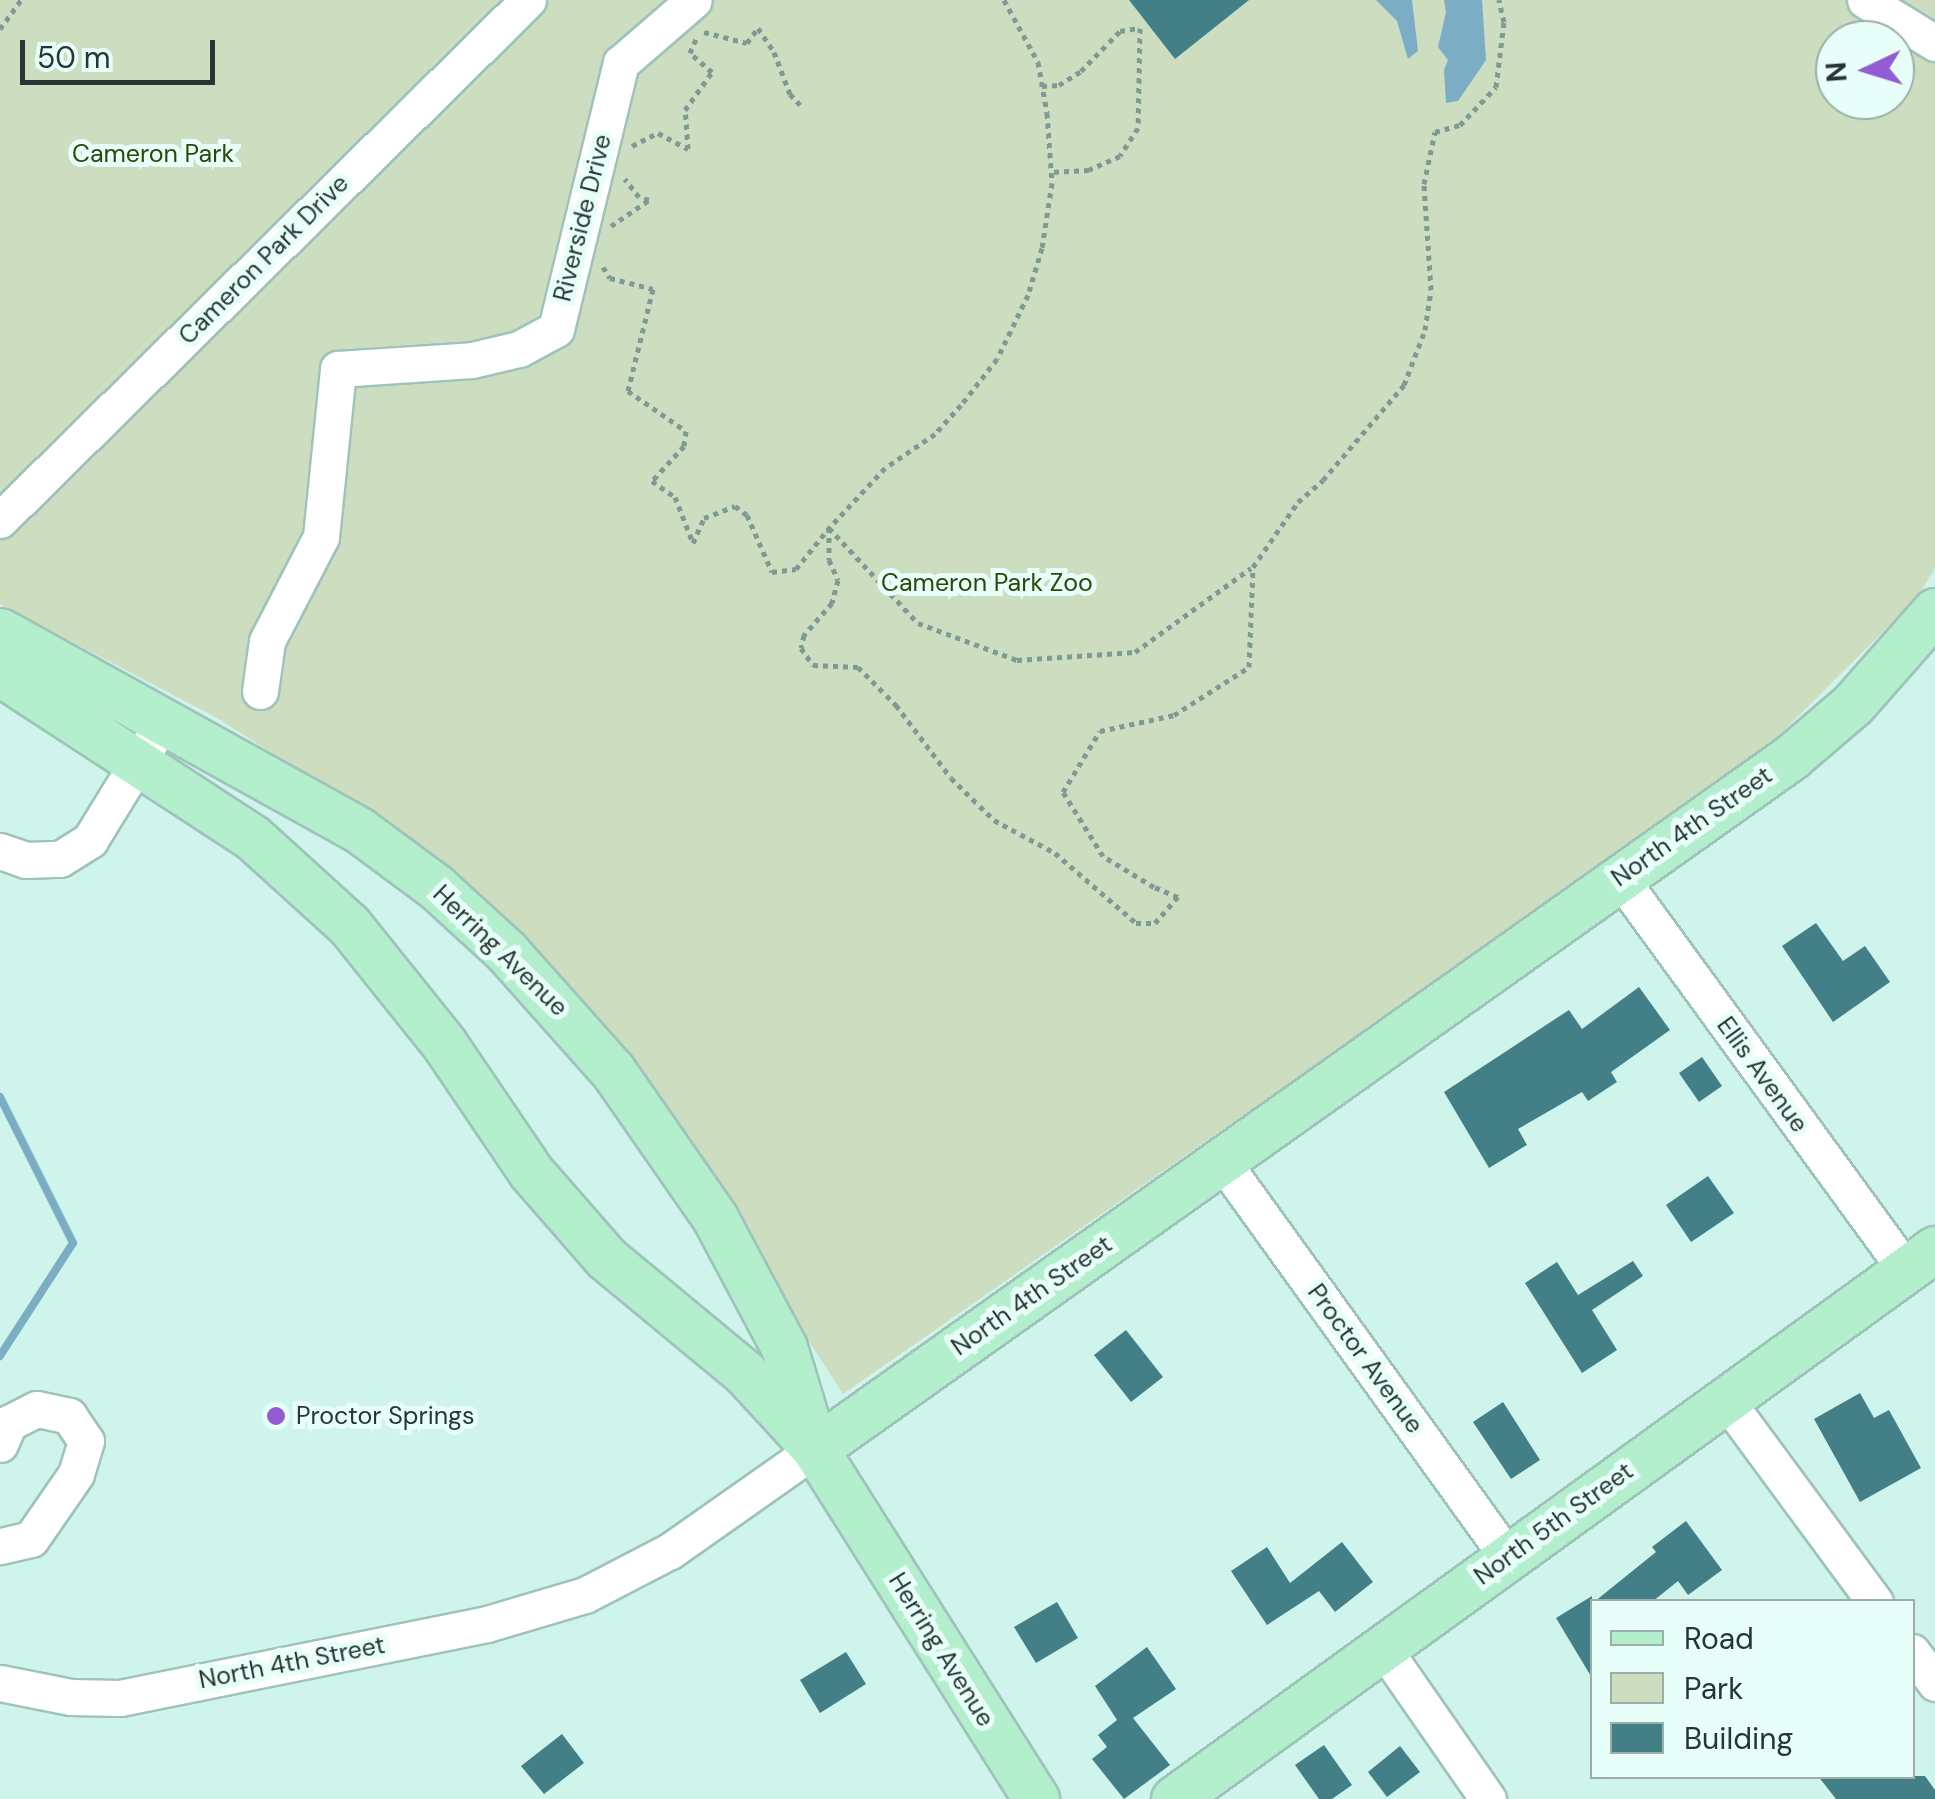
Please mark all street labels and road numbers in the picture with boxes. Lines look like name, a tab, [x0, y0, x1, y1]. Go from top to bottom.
street label: Riverside Drive	[548, 131, 618, 305]
street label: Cameron Park Drive	[173, 169, 355, 351]
street label: North 4th Street	[1606, 761, 1778, 893]
street label: Herring Avenue	[426, 879, 574, 1023]
street label: Ellis Avenue	[1710, 1011, 1814, 1139]
street label: North 4th Street	[946, 1230, 1118, 1362]
street label: Proctor Avenue	[1301, 1279, 1429, 1439]
street label: North 5th Street	[1469, 1456, 1639, 1592]
street label: Herring Avenue	[882, 1568, 1000, 1732]
street label: North 4th Street	[196, 1630, 388, 1696]

